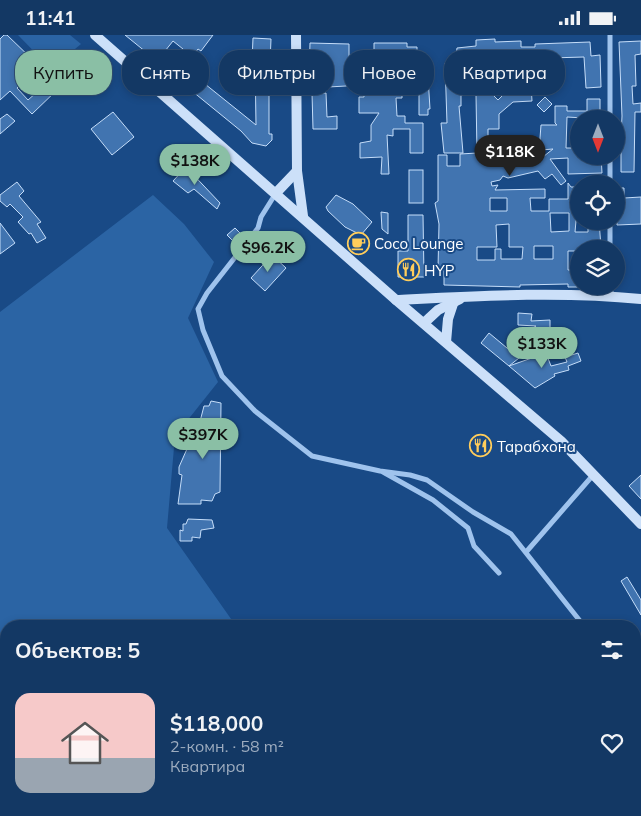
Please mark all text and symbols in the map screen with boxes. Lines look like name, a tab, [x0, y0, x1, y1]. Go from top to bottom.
text: 11:41	[25, 6, 75, 30]
chip: Купить	[15, 50, 112, 95]
chip: Снять	[122, 50, 209, 95]
chip: Фильтры	[219, 50, 334, 95]
chip: Новое	[344, 50, 434, 95]
chip: Квартира	[444, 50, 565, 95]
north arrow	[570, 110, 625, 165]
map controls	[570, 110, 625, 295]
pin: $118K	[475, 135, 545, 177]
text: $118K	[485, 141, 535, 161]
pin: $138K	[160, 143, 230, 186]
text: $138K	[170, 150, 220, 170]
button: locate	[570, 175, 625, 230]
pin: $96.2K	[227, 231, 309, 273]
cafe icon: Coco Lounge	[346, 231, 370, 255]
place label: Coco Lounge	[374, 234, 463, 253]
text: $96.2K	[241, 237, 295, 257]
button: layers	[570, 240, 625, 295]
restaurant icon: HYP	[396, 258, 420, 282]
place label: HYP	[424, 261, 455, 280]
pin: $133K	[507, 327, 577, 369]
text: $133K	[517, 333, 567, 353]
pin: $397K	[168, 417, 238, 460]
text: $397K	[178, 424, 228, 444]
restaurant icon: Тарабхона	[469, 434, 493, 458]
place label: Тарабхона	[497, 437, 576, 456]
icon: filters	[598, 636, 626, 664]
text: Объектов: 5	[15, 637, 140, 663]
text: $118,000	[170, 710, 263, 736]
icon: home	[55, 713, 115, 773]
icon: heart	[598, 729, 626, 757]
text: 2-комн. · 58 m²	[170, 736, 284, 756]
text: Квартира	[170, 756, 245, 776]

